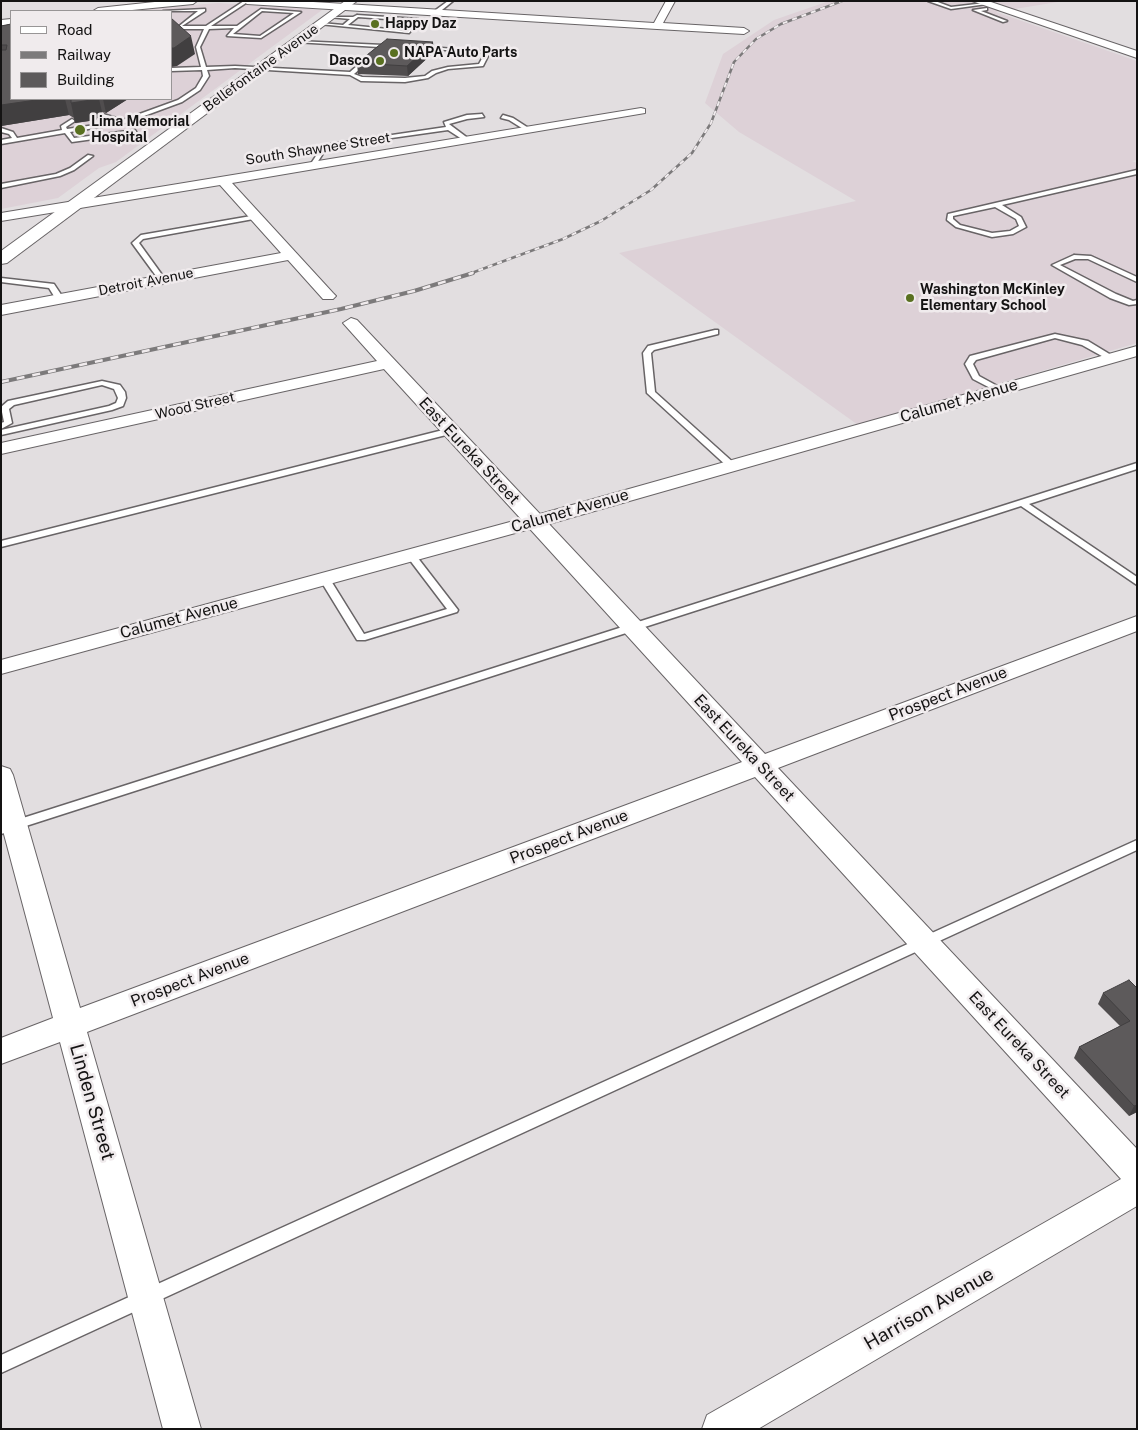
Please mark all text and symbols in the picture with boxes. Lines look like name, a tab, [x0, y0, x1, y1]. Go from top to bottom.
legend	[10, 10, 172, 100]
place label: Happy Daz	[385, 16, 456, 32]
marker: Happy Daz	[369, 18, 381, 30]
text: Road	[57, 21, 93, 38]
street label: Bellefontaine Avenue	[200, 21, 322, 115]
place label: NAPA Auto Parts	[404, 45, 517, 61]
text: Railway	[57, 46, 111, 63]
marker: NAPA Auto Parts	[388, 47, 400, 59]
place label: Dasco	[329, 53, 370, 69]
marker: Dasco	[374, 55, 386, 67]
text: Building	[57, 71, 115, 88]
place label: Lima Memorial Hospital	[91, 114, 190, 146]
marker: Lima Memorial Hospital	[73, 123, 87, 137]
street label: South Shawnee Street	[244, 129, 392, 169]
street label: Detroit Avenue	[97, 265, 195, 299]
place label: Washington McKinley Elementary School	[920, 282, 1065, 314]
marker: Washington McKinley Elementary School	[904, 292, 916, 304]
street label: Calumet Avenue	[898, 375, 1020, 427]
street label: Wood Street	[154, 389, 236, 423]
street label: East Eureka Street	[414, 394, 524, 508]
street label: Calumet Avenue	[509, 485, 631, 537]
street label: Calumet Avenue	[118, 593, 240, 643]
street label: Prospect Avenue	[886, 663, 1010, 725]
street label: East Eureka Street	[689, 691, 799, 805]
street label: Prospect Avenue	[507, 806, 631, 868]
street label: Prospect Avenue	[128, 949, 252, 1011]
street label: East Eureka Street	[964, 988, 1074, 1102]
street label: Linden Street	[65, 1041, 119, 1163]
street label: Harrison Avenue	[860, 1263, 998, 1355]

